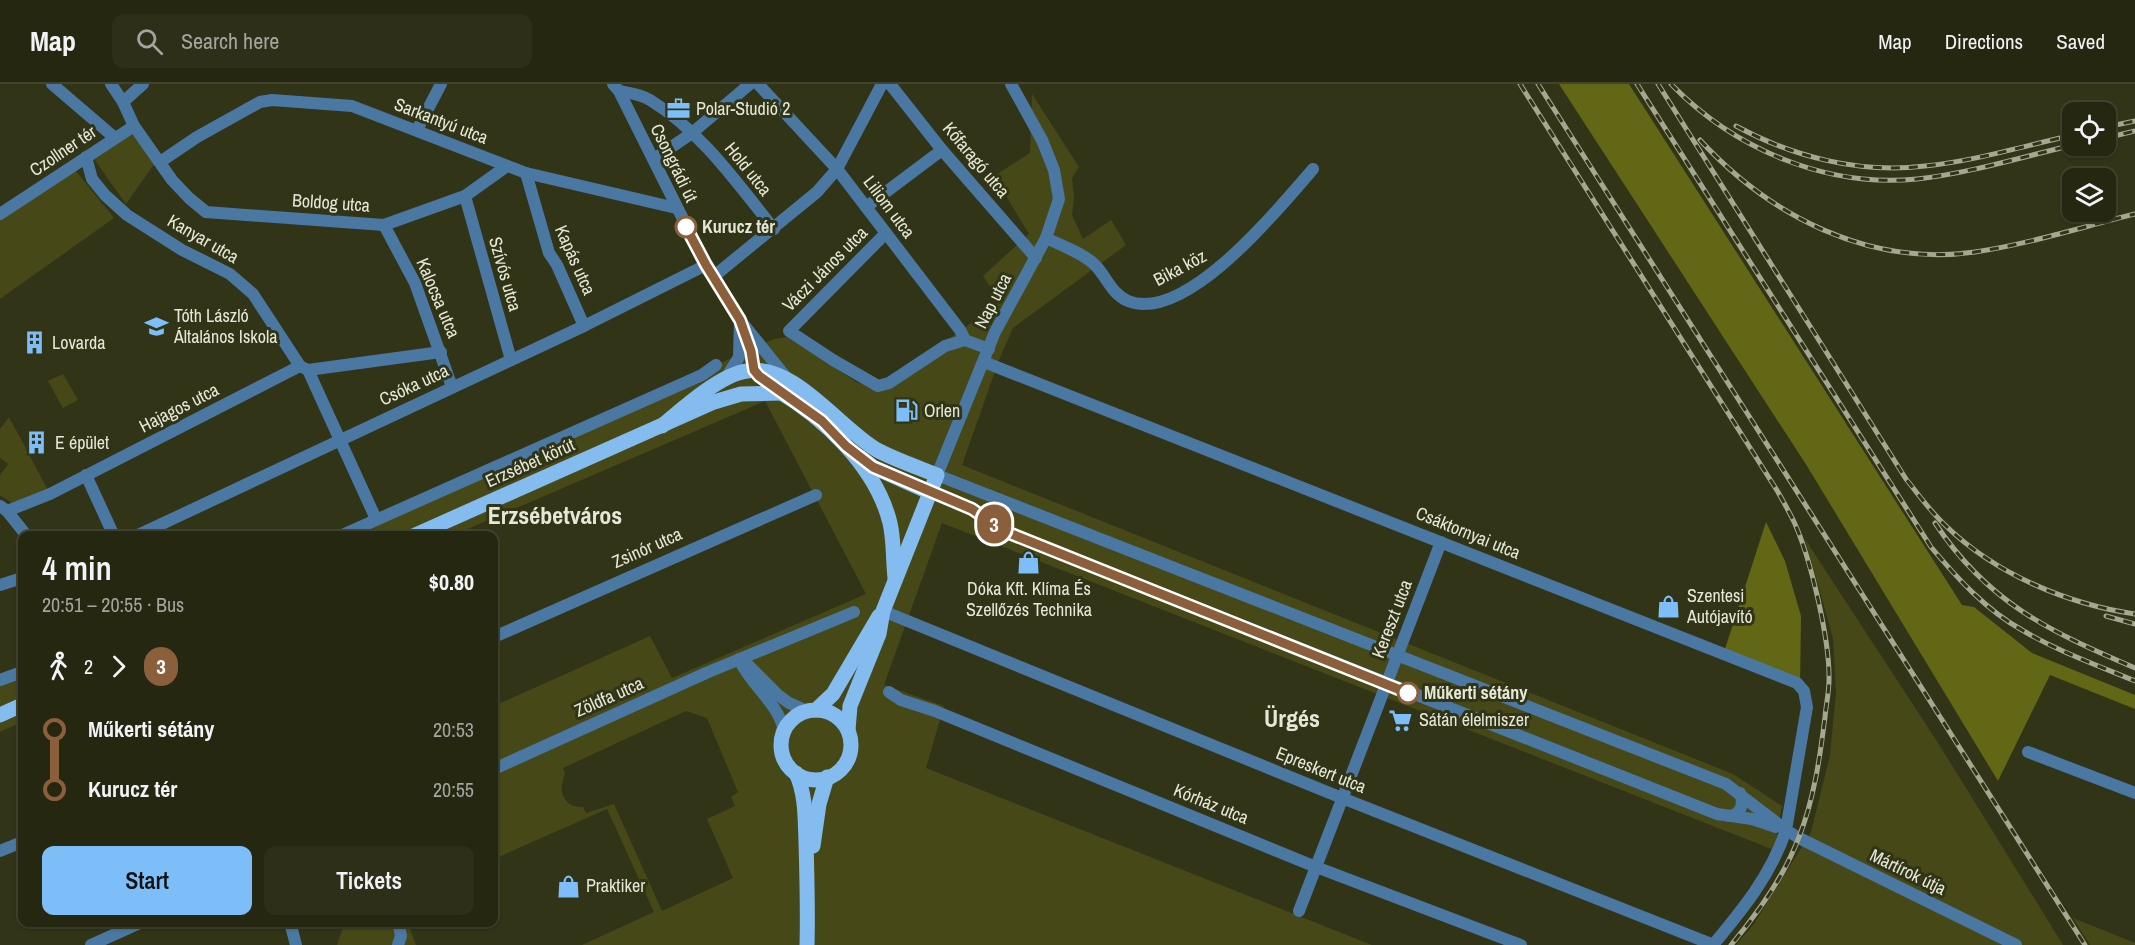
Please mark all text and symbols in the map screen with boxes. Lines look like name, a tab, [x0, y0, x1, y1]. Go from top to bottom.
search box	[112, 14, 532, 68]
text: Map	[30, 22, 76, 60]
icon: search	[133, 25, 166, 58]
text: Search here	[181, 26, 279, 56]
text: Map	[1878, 27, 1912, 56]
text: Directions	[1945, 27, 2023, 56]
text: Saved	[2056, 27, 2105, 56]
street label: Sarkantyú utca	[391, 91, 492, 150]
office icon: Polar-Studió 2	[665, 96, 691, 122]
place label: Polar-Studió 2	[696, 96, 790, 121]
map controls	[2062, 102, 2116, 222]
button: locate	[2062, 102, 2116, 156]
street label: Kőfaragó utca	[937, 116, 1016, 203]
street label: Czollner tér	[24, 119, 101, 182]
street label: Csongrádi út	[645, 119, 704, 206]
street label: Hold utca	[719, 137, 778, 201]
button: layers	[2062, 168, 2116, 222]
street label: Liliom utca	[858, 170, 921, 243]
street label: Boldog utca	[291, 187, 371, 218]
street label: Kanyar utca	[163, 208, 244, 269]
place label: Kurucz tér	[702, 214, 775, 239]
marker: Kurucz tér	[675, 216, 697, 238]
street label: Váczi János utca	[776, 220, 873, 317]
street label: Kapás utca	[549, 221, 602, 299]
street label: Szívós utca	[483, 234, 528, 314]
street label: Bika köz	[1149, 243, 1211, 292]
street label: Kalocsa utca	[410, 254, 466, 342]
street label: Nap utca	[968, 269, 1017, 333]
place label: Tóth László Általános Iskola	[173, 303, 277, 349]
school or university icon: Tóth László Általános Iskola	[143, 313, 169, 339]
building icon: Lovarda	[21, 330, 47, 356]
place label: Lovarda	[52, 330, 105, 355]
street label: Csóka utca	[375, 358, 453, 411]
street label: Hajagos utca	[135, 377, 223, 438]
fuel station icon: Orlen	[893, 398, 919, 424]
place label: Orlen	[924, 398, 960, 423]
building icon: E épület	[24, 430, 50, 456]
place label: E épület	[55, 430, 109, 455]
street label: Erzsébet körút	[481, 432, 578, 493]
district label: Erzsébetváros	[488, 499, 622, 531]
street label: Csáktornyai utca	[1412, 500, 1524, 565]
line badge: 3	[974, 504, 1014, 544]
text: 3	[989, 510, 999, 539]
street label: Zsinór utca	[608, 521, 686, 574]
text: 4 min	[42, 546, 112, 590]
shop icon: Dóka Kft. Klíma És Szellőzés Technika	[1016, 550, 1042, 576]
text: $0.80	[429, 567, 474, 597]
place label: Dóka Kft. Klíma És Szellőzés Technika	[966, 576, 1092, 622]
street label: Kereszt utca	[1365, 576, 1418, 662]
place label: Szentesi Autójavító	[1686, 583, 1753, 629]
text: 20:51 – 20:55 · Bus	[42, 591, 184, 618]
shop icon: Szentesi Autójavító	[1656, 593, 1682, 619]
icon: walk	[42, 650, 75, 683]
icon: forward	[102, 650, 135, 683]
text: 3	[156, 652, 166, 681]
text: 2	[84, 653, 93, 680]
street label: Zöldfa utca	[570, 670, 647, 723]
place label: Műkerti sétány	[1424, 680, 1528, 705]
marker: Műkerti sétány	[1397, 682, 1419, 704]
district label: Ürgés	[1264, 702, 1320, 734]
supermarket icon: Sátán élelmiszer	[1388, 707, 1414, 733]
place label: Sátán élelmiszer	[1419, 707, 1529, 732]
text: Műkerti sétány	[88, 714, 214, 744]
text: 20:53	[433, 716, 474, 743]
street label: Epreskert utca	[1272, 740, 1370, 799]
text: Kurucz tér	[88, 774, 177, 804]
text: 20:55	[433, 776, 474, 803]
street label: Kórház utca	[1170, 777, 1252, 830]
street label: Mártírok útja	[1866, 842, 1951, 901]
button: Start	[42, 846, 252, 915]
button: Tickets	[264, 846, 474, 915]
shop icon: Praktiker	[555, 873, 581, 899]
place label: Praktiker	[586, 873, 645, 898]

